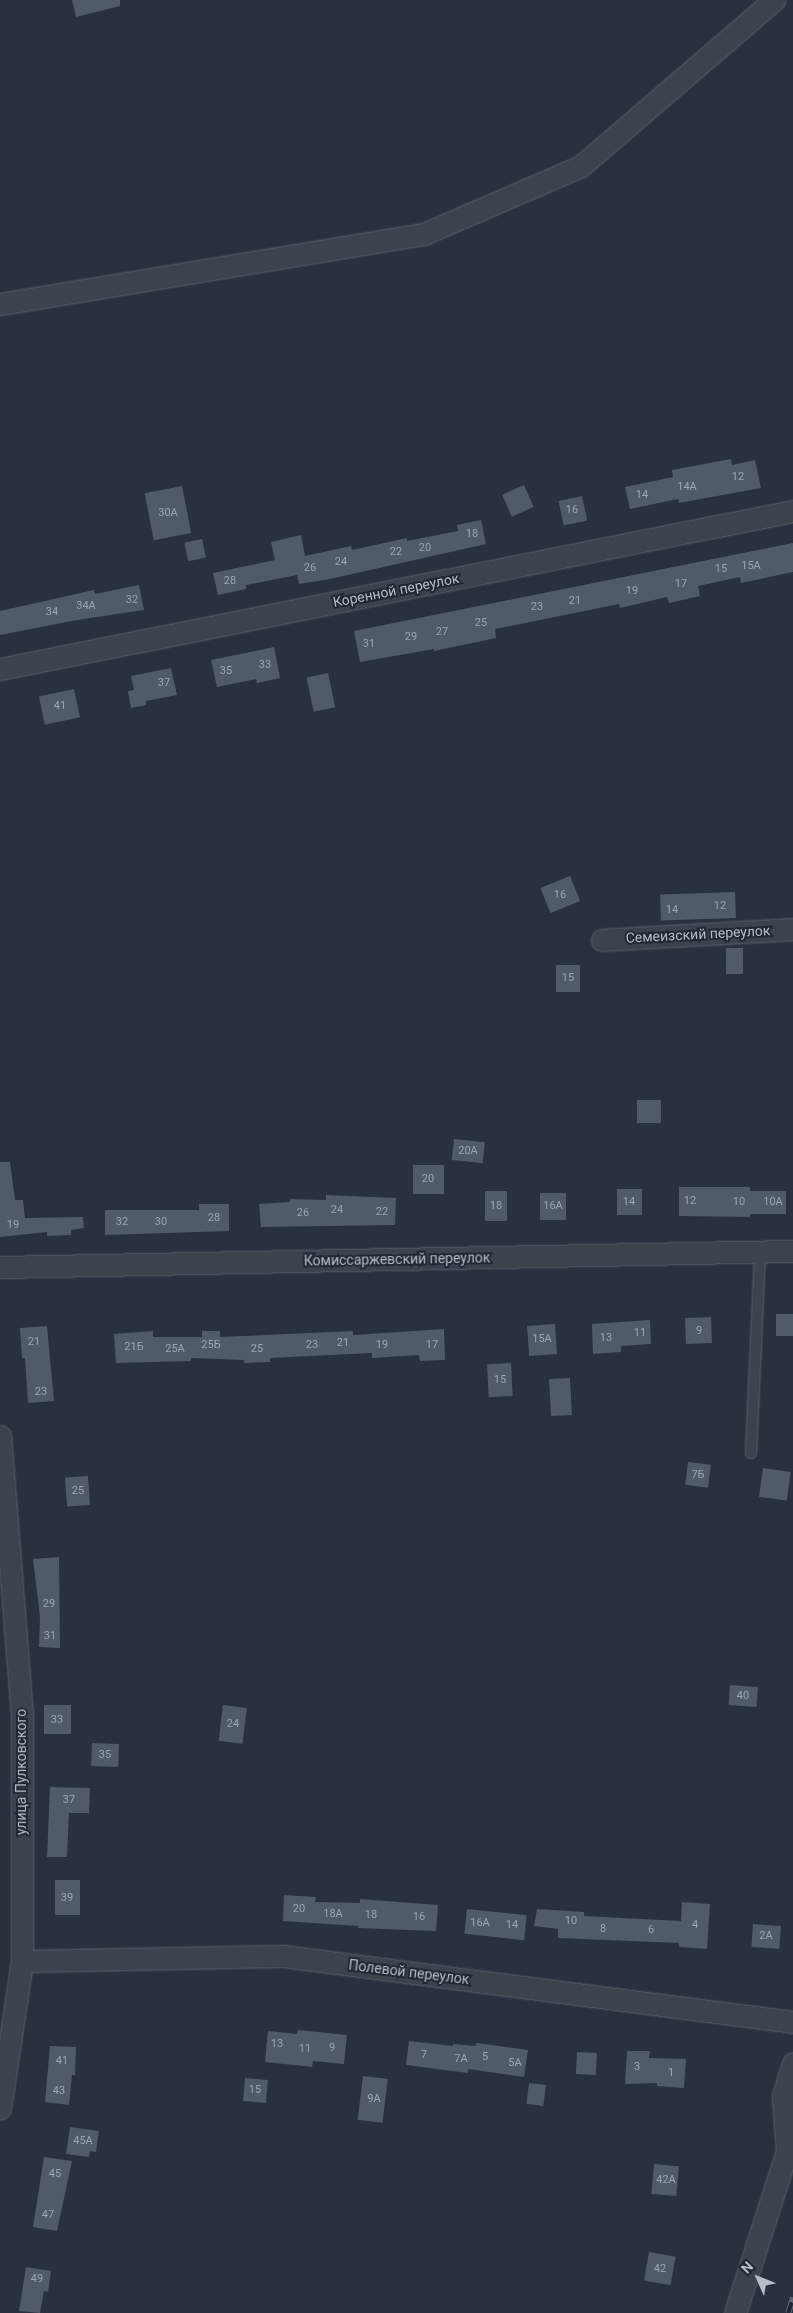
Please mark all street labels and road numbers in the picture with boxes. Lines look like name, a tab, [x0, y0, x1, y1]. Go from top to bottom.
street label: Коренной переулок	[331, 569, 461, 611]
street label: Семеизский переулок	[625, 922, 771, 946]
street label: Комиссаржевский переулок	[304, 1249, 490, 1269]
street label: улица Пулковского	[13, 1709, 29, 1835]
street label: Полевой переулок	[348, 1956, 470, 1988]

